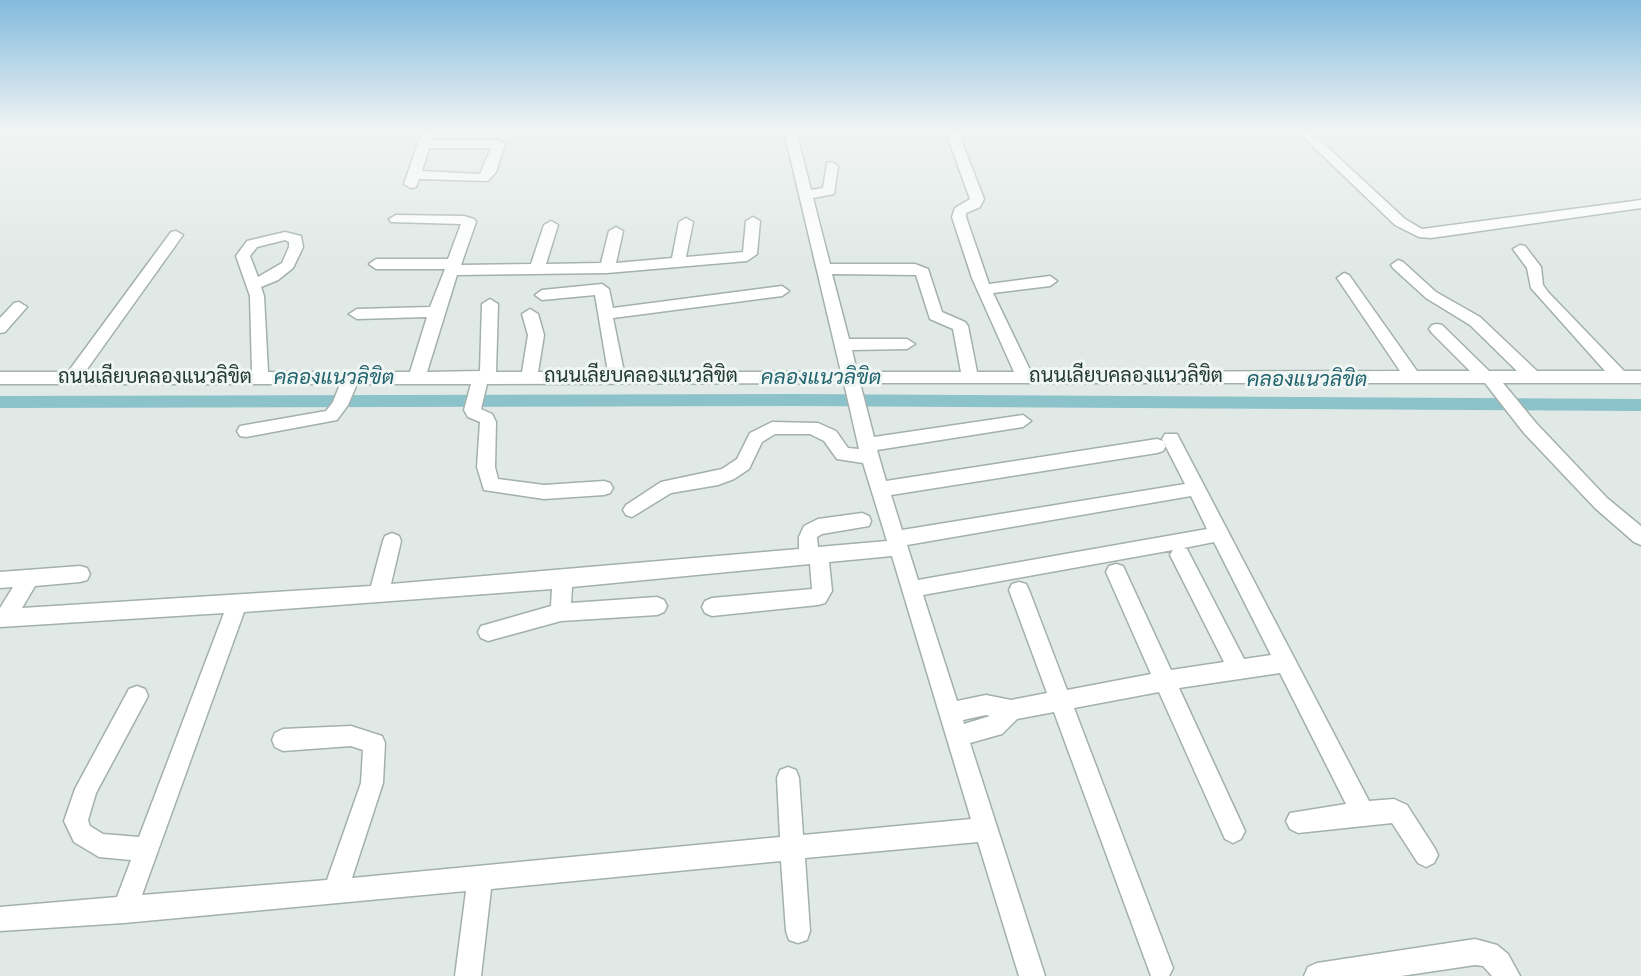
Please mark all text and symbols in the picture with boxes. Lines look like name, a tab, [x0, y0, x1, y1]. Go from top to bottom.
water label: คลองแนวลิขิต	[274, 365, 394, 391]
street label: ถนนเลียบคลองแนวลิขิต	[544, 365, 738, 389]
water label: คลองแนวลิขิต	[761, 365, 881, 391]
street label: ถนนเลียบคลองแนวลิขิต	[1029, 365, 1223, 389]
street label: ถนนเลียบคลองแนวลิขิต	[58, 366, 252, 390]
water label: คลองแนวลิขิต	[1247, 367, 1367, 393]

